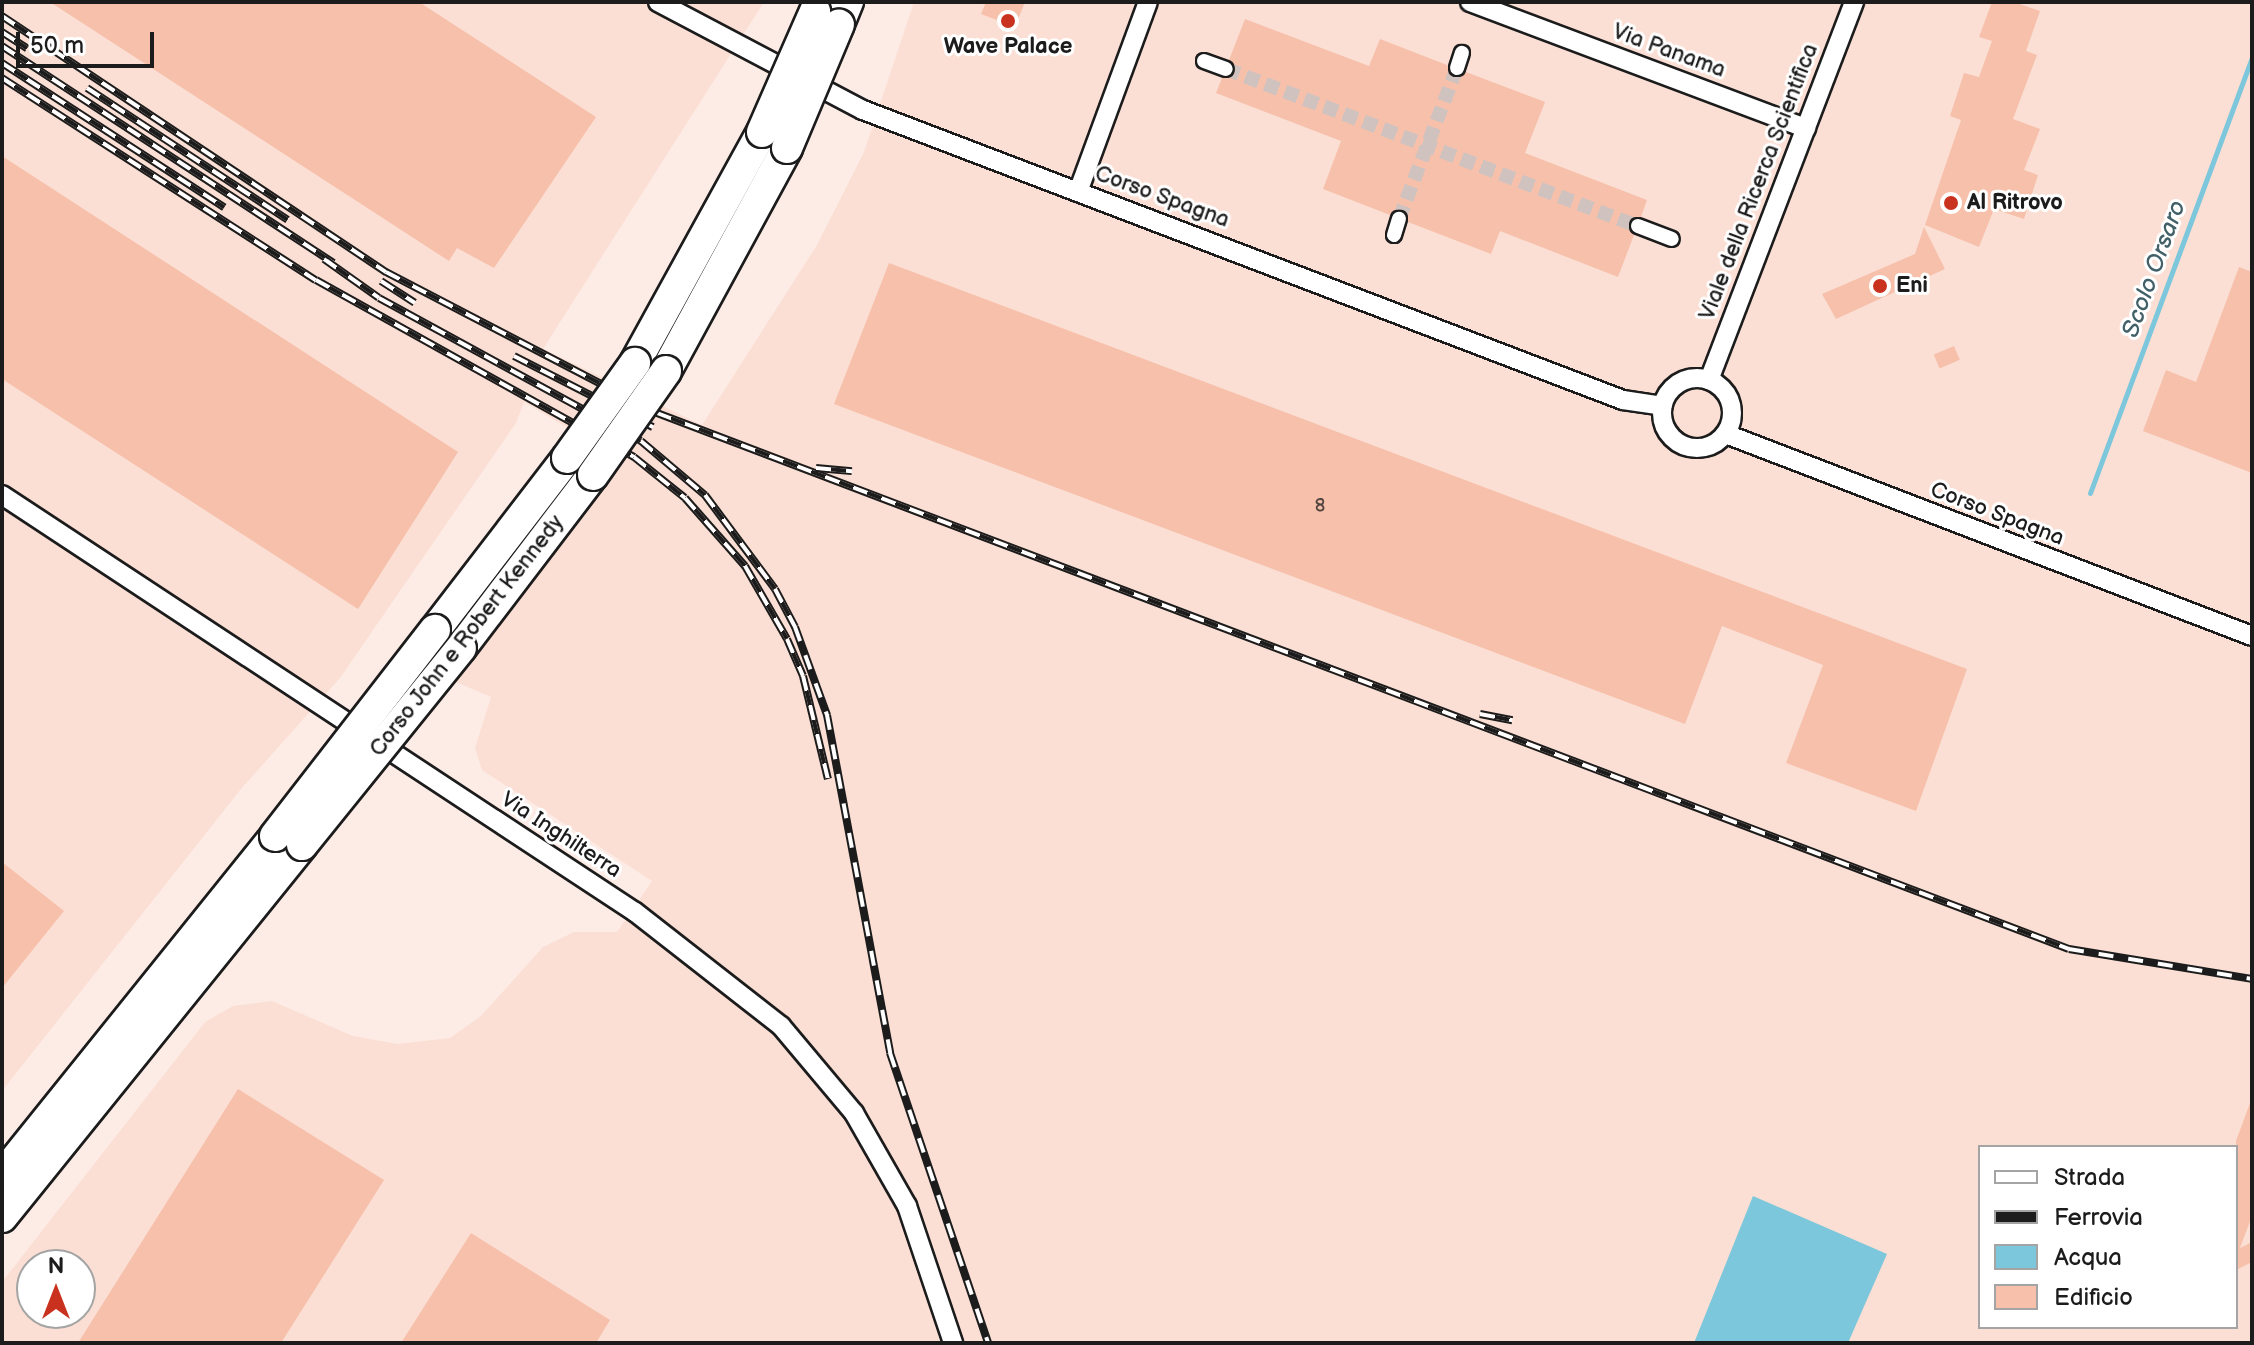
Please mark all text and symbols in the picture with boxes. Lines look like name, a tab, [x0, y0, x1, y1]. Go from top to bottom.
marker: Wave Palace	[999, 12, 1017, 30]
scale bar	[20, 16, 158, 66]
street label: Via Panama	[1609, 18, 1729, 84]
text: 50 m	[30, 31, 84, 60]
place label: Wave Palace	[944, 34, 1072, 60]
street label: Viale della Ricerca Scientifica	[1694, 40, 1824, 324]
street label: Corso Spagna	[1091, 160, 1233, 234]
place label: Al Ritrovo	[1967, 190, 2063, 216]
marker: Al Ritrovo	[1942, 194, 1960, 212]
water label: Scolo Orsaro	[2116, 196, 2192, 342]
place label: Eni	[1896, 273, 1928, 299]
marker: Eni	[1871, 277, 1889, 295]
street label: Corso Spagna	[1926, 476, 2068, 552]
house number: 8	[1315, 495, 1325, 517]
street label: Corso John e Robert Kennedy	[364, 510, 570, 762]
street label: Via Inghilterra	[496, 786, 626, 884]
legend	[1978, 1145, 2238, 1329]
text: Strada	[2054, 1163, 2125, 1192]
text: Ferrovia	[2054, 1203, 2143, 1232]
text: Acqua	[2054, 1243, 2122, 1272]
north arrow	[16, 1249, 96, 1329]
text: N	[48, 1253, 64, 1280]
text: Edificio	[2054, 1283, 2133, 1312]

